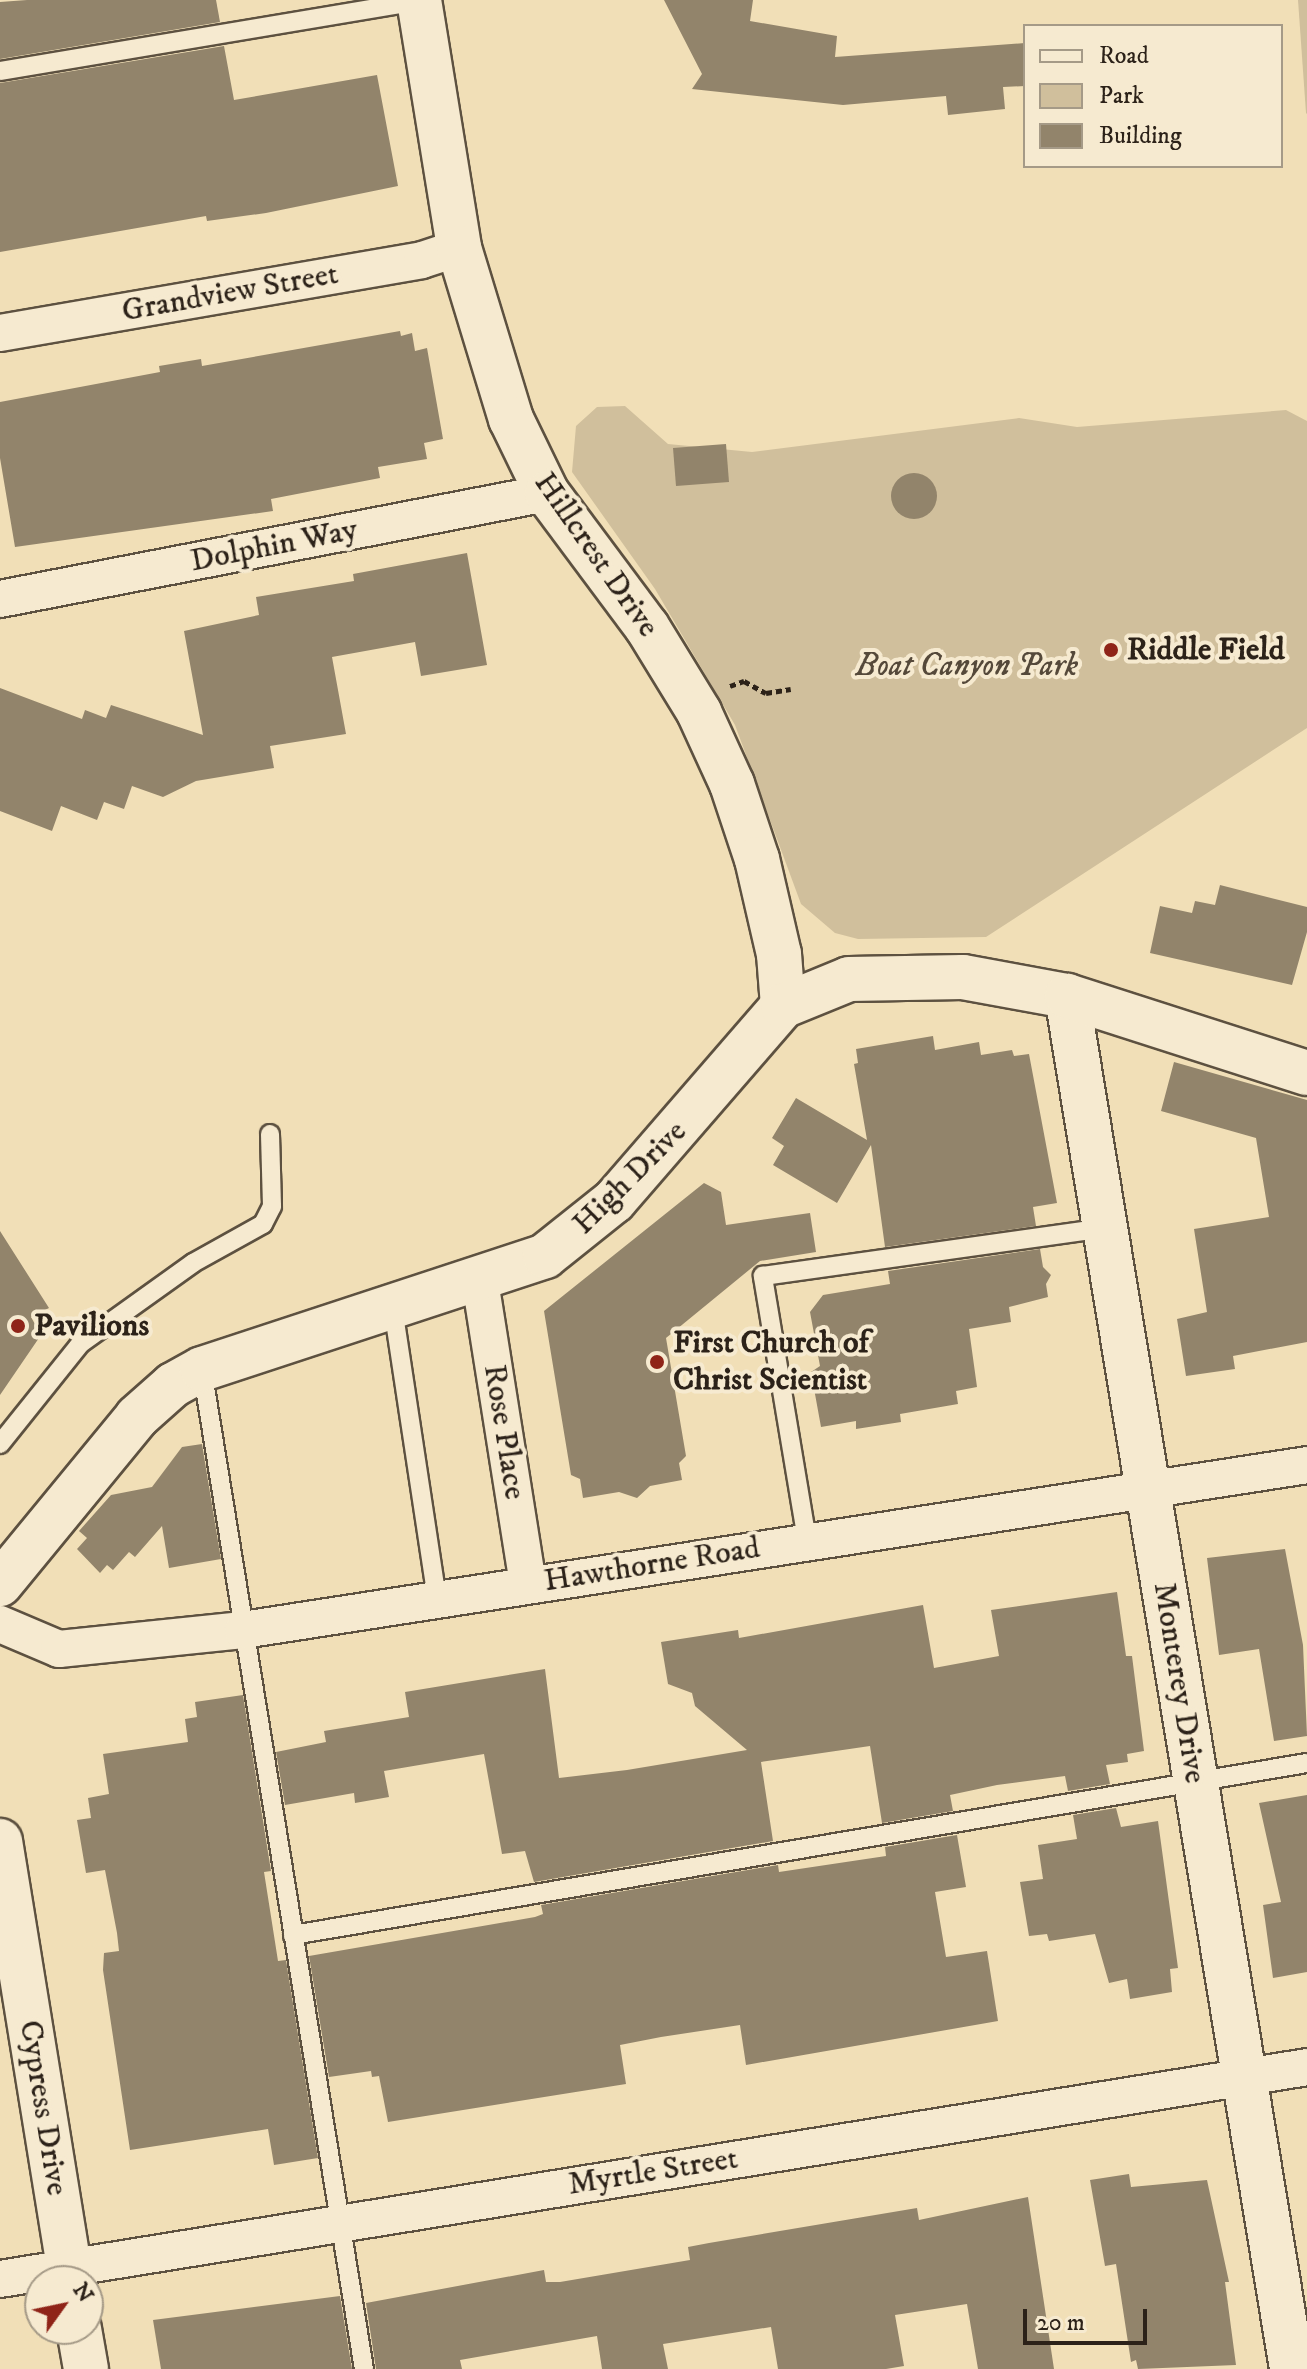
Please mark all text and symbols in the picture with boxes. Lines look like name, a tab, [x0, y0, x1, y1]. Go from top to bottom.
legend	[1023, 24, 1283, 168]
text: Road	[1099, 41, 1149, 71]
text: Park	[1099, 81, 1144, 111]
text: Building	[1099, 121, 1182, 151]
street label: Grandview Street	[119, 255, 341, 331]
street label: Hillcrest Drive	[525, 465, 667, 645]
street label: Dolphin Way	[187, 511, 361, 581]
place label: Riddle Field	[1127, 631, 1285, 669]
marker: Riddle Field	[1102, 641, 1120, 659]
park label: Boat Canyon Park	[856, 647, 1078, 685]
street label: High Drive	[565, 1113, 695, 1243]
place label: Pavilions	[34, 1307, 149, 1345]
marker: Pavilions	[9, 1317, 27, 1335]
place label: First Church of Christ Scientist	[673, 1325, 869, 1400]
marker: First Church of Christ Scientist	[648, 1353, 666, 1371]
street label: Rose Place	[474, 1362, 534, 1502]
street label: Hawthorne Road	[541, 1529, 763, 1601]
street label: Monterey Drive	[1144, 1580, 1214, 1786]
street label: Cypress Drive	[10, 2018, 76, 2198]
street label: Myrtle Street	[565, 2140, 741, 2204]
north arrow	[24, 2265, 104, 2345]
text: N	[67, 2278, 99, 2308]
scale bar	[1027, 2293, 1151, 2343]
text: 20 m	[1037, 2308, 1085, 2338]

